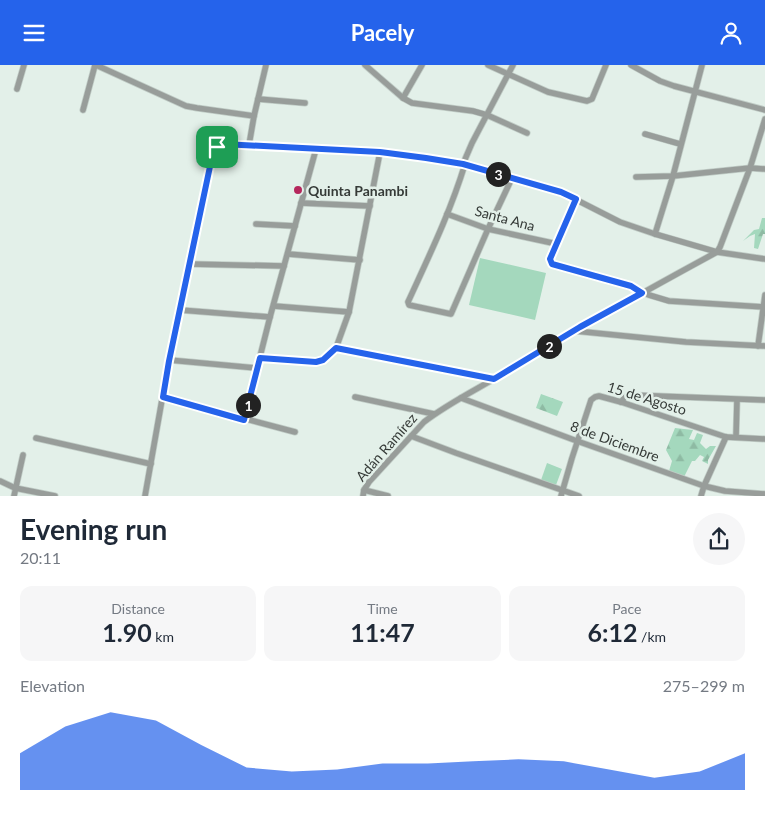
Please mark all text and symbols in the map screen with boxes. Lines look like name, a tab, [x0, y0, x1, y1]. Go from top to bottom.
icon: menu	[20, 19, 48, 47]
text: Pacely	[351, 19, 414, 46]
icon: person	[717, 19, 745, 47]
pin	[196, 126, 238, 168]
icon: arrive	[203, 133, 231, 161]
pin: 3	[486, 161, 510, 187]
text: 3	[494, 166, 503, 183]
place label: Quinta Panambi	[308, 182, 408, 199]
marker: Quinta Panambi	[292, 184, 304, 196]
street label: Santa Ana	[473, 202, 537, 234]
pin: 2	[536, 333, 562, 359]
text: 2	[545, 338, 554, 355]
street label: 15 de Agosto	[605, 378, 689, 418]
pin: 1	[236, 393, 260, 417]
text: 1	[244, 397, 253, 414]
street label: Adán Ramírez	[352, 410, 420, 484]
street label: 8 de Diciembre	[568, 417, 662, 465]
text: Evening run	[20, 512, 167, 546]
button: share	[693, 513, 745, 565]
text: 20:11	[20, 548, 61, 567]
text: Distance	[111, 600, 165, 617]
text: Time	[367, 600, 398, 617]
text: Pace	[612, 600, 641, 617]
text: 1.90	[102, 617, 152, 647]
text: 11:47	[350, 617, 415, 647]
text: 6:12	[588, 617, 638, 647]
text: km	[152, 628, 174, 645]
text: /km	[638, 628, 666, 645]
text: Elevation	[20, 676, 85, 695]
text: 275–299 m	[663, 676, 745, 695]

